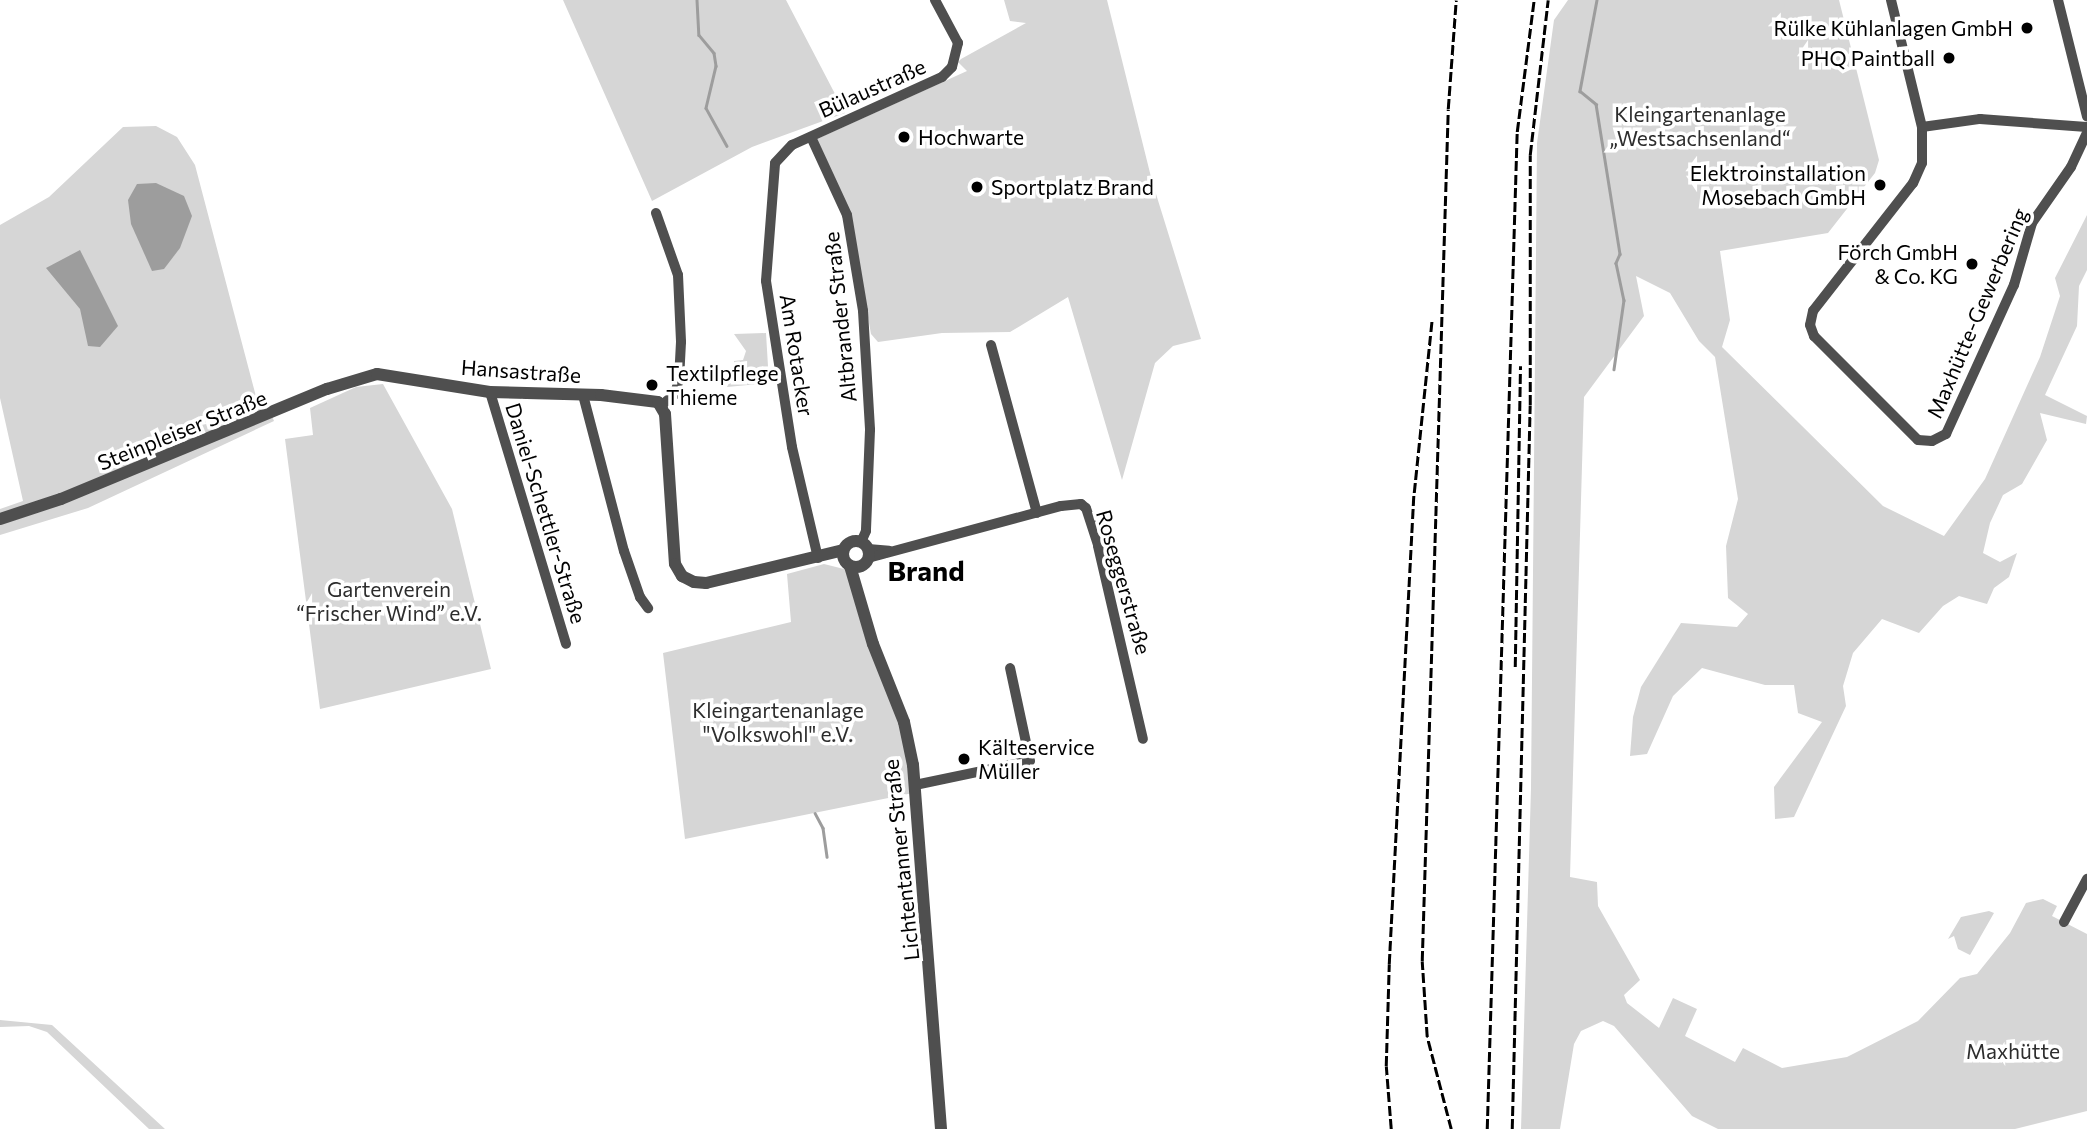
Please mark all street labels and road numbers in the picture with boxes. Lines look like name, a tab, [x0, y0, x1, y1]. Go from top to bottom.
street label: Bülaustraße	[815, 53, 929, 123]
street label: Maxhütte-Gewerbering	[1921, 204, 2033, 422]
street label: Altbrander Straße	[819, 230, 861, 404]
street label: Am Rotacker	[775, 292, 819, 418]
street label: Hansastraße	[460, 354, 582, 388]
street label: Steinpleiser Straße	[94, 385, 270, 475]
street label: Daniel-Schettler-Straße	[500, 400, 592, 626]
street label: Roseggerstraße	[1091, 507, 1157, 657]
street label: Lichtentanner Straße	[878, 758, 924, 962]

